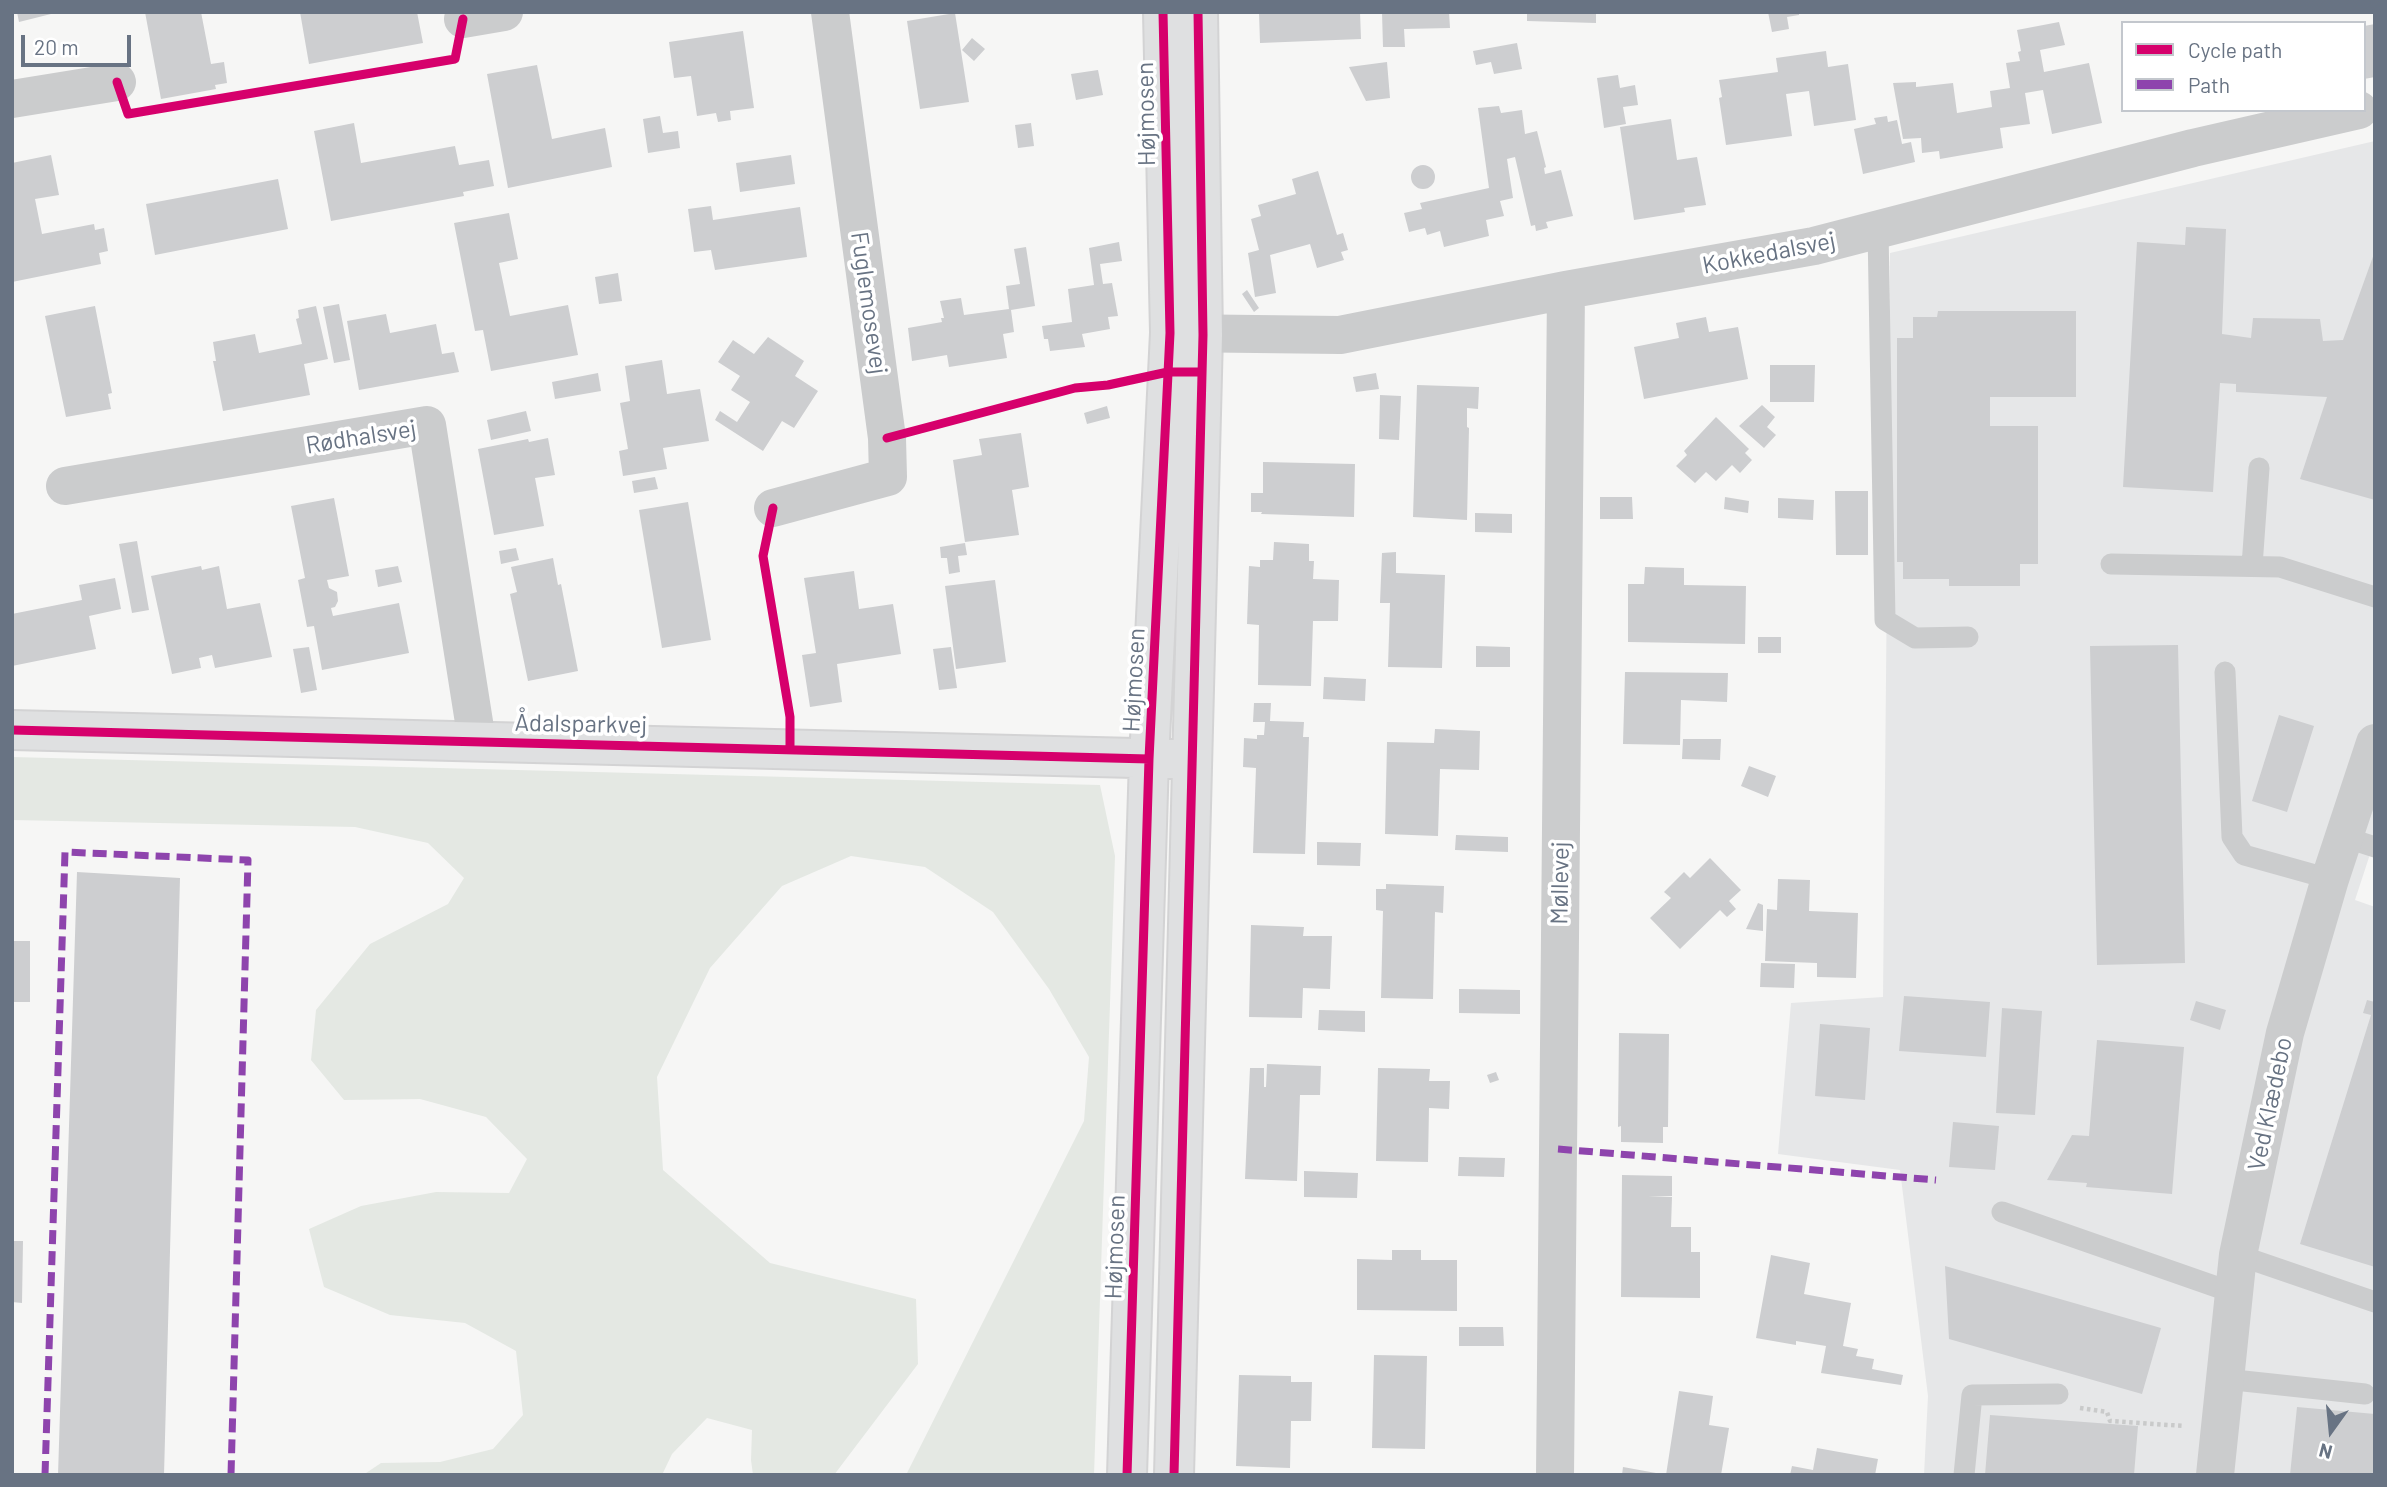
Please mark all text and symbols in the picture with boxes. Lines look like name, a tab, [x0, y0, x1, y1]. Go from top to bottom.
scale bar	[24, 21, 135, 65]
legend	[2121, 21, 2366, 112]
text: 20 m	[34, 34, 79, 59]
text: Cycle path	[2188, 37, 2282, 62]
street label: Højmosen	[1131, 62, 1161, 166]
text: Path	[2188, 72, 2230, 97]
street label: Kokkedalsvej	[1700, 226, 1838, 280]
street label: Fuglemosevej	[845, 230, 893, 376]
street label: Rødhalsvej	[304, 414, 418, 460]
street label: Højmosen	[1117, 627, 1151, 733]
street label: Ådalsparkvej	[514, 708, 648, 740]
street label: Møllevej	[1545, 841, 1575, 925]
street label: Ved Klædebo	[2242, 1035, 2298, 1173]
street label: Højmosen	[1099, 1194, 1131, 1300]
north arrow	[2296, 1396, 2366, 1466]
text: N	[2316, 1439, 2335, 1465]

